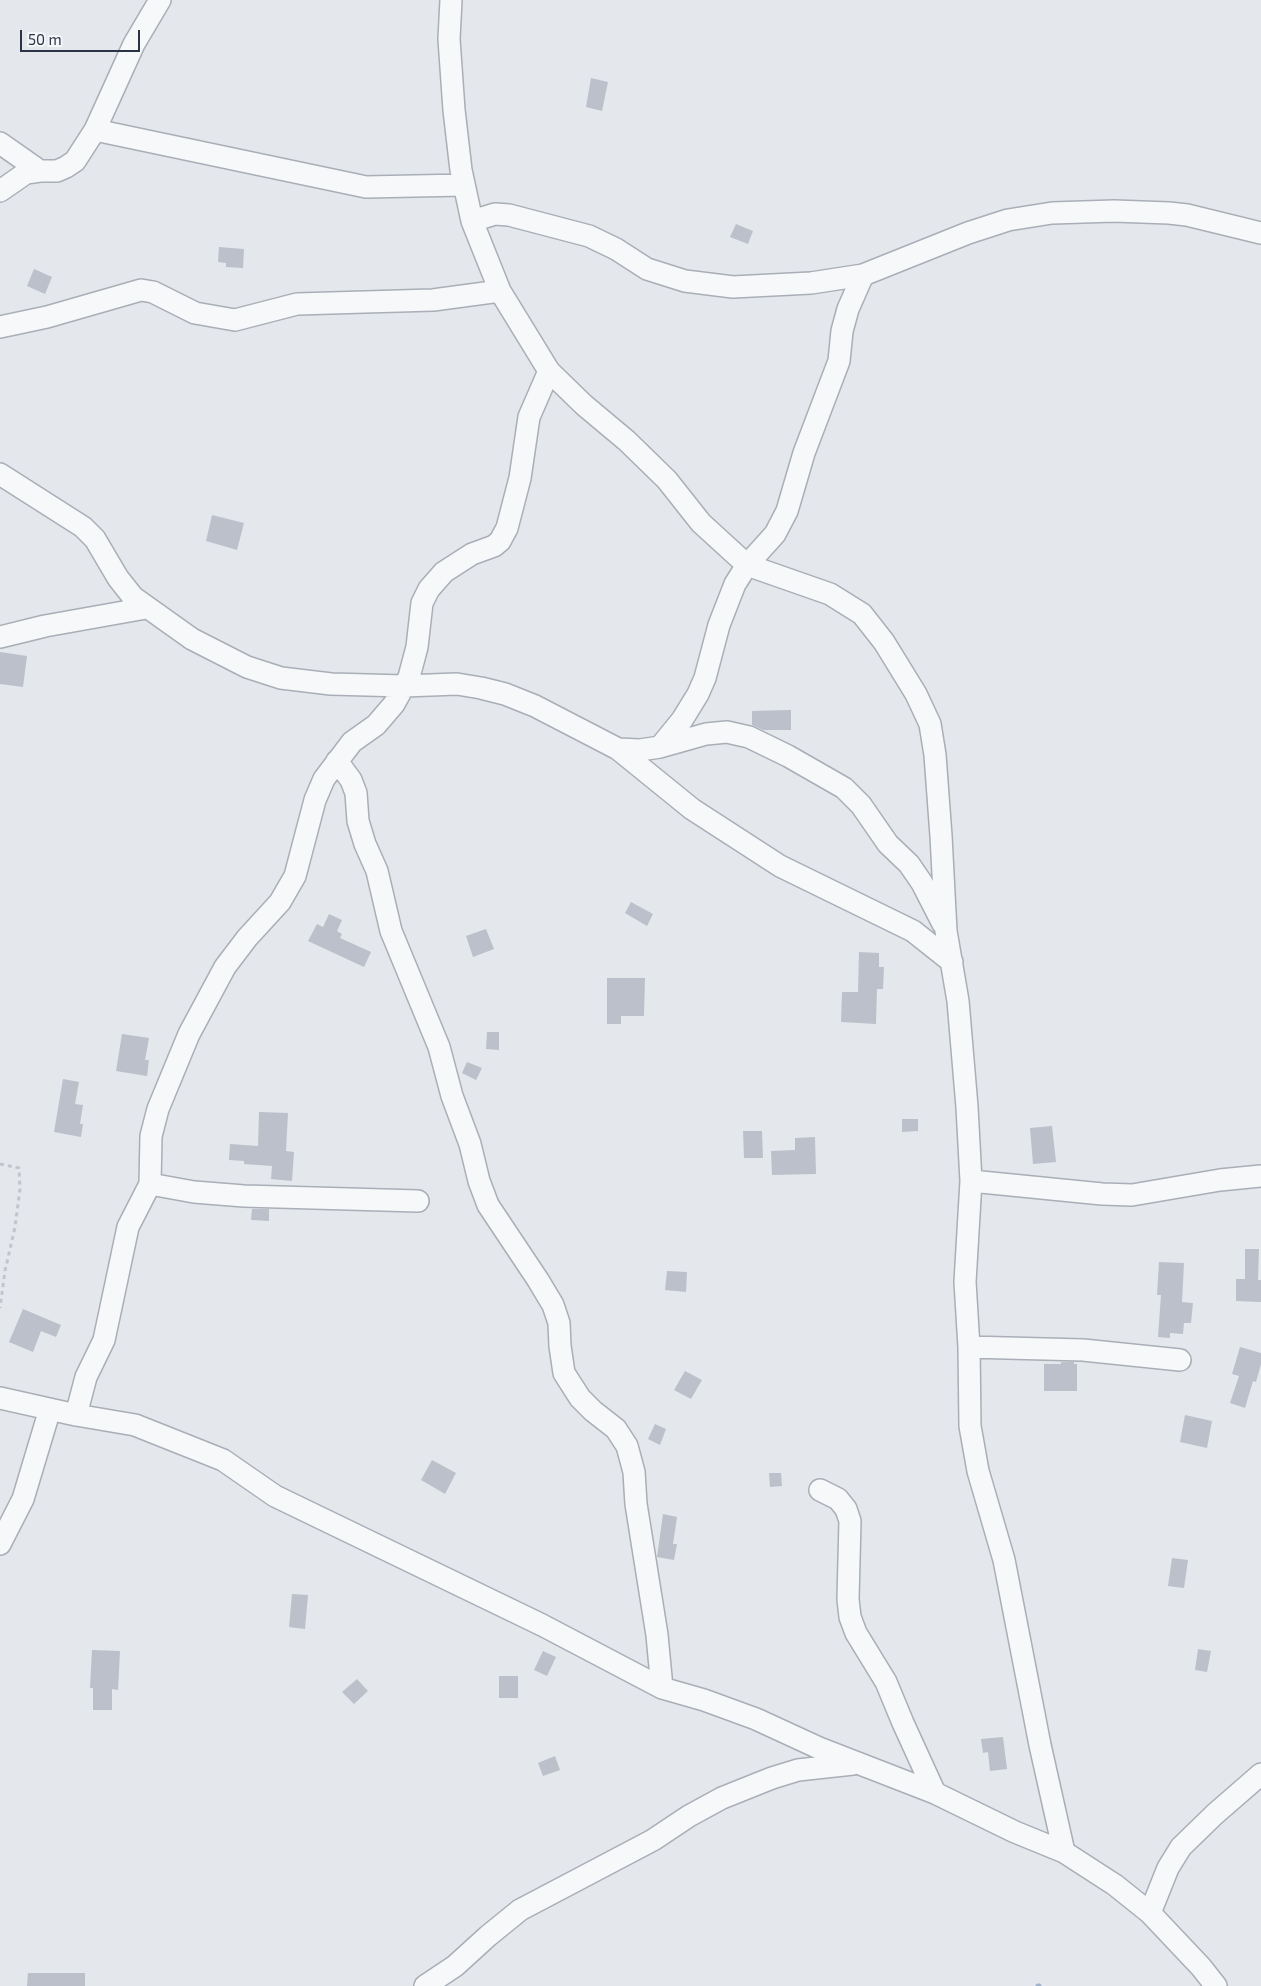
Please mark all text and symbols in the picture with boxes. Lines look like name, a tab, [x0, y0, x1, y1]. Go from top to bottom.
scale bar	[22, 20, 142, 52]
text: 50 m	[28, 30, 62, 48]

